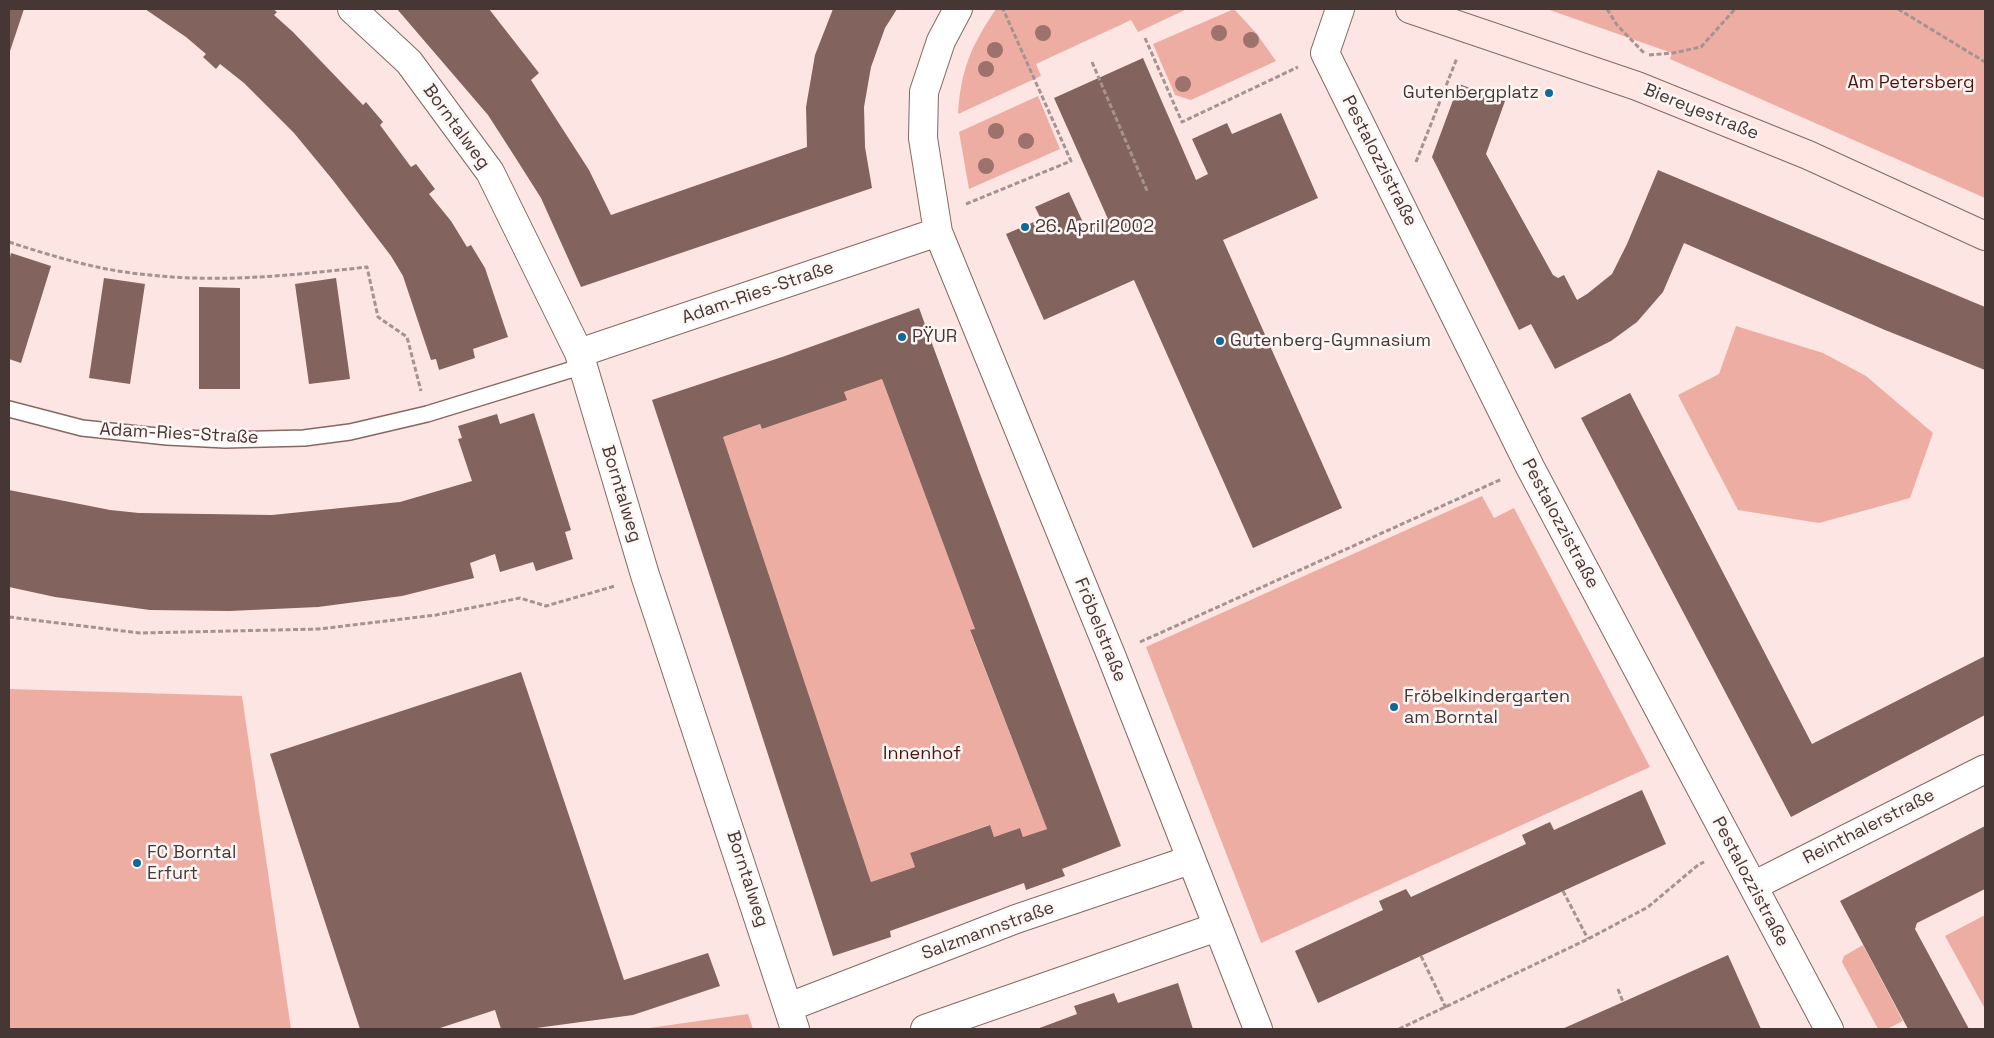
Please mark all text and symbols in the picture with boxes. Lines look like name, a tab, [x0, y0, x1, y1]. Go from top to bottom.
park label: Am Petersberg	[1847, 72, 1975, 94]
street label: Biereyestraße	[1640, 79, 1762, 145]
street label: Borntalweg	[418, 80, 494, 174]
place label: Gutenbergplatz	[1403, 82, 1539, 104]
marker: Gutenbergplatz	[1543, 87, 1555, 99]
street label: Pestalozzistraße	[1337, 92, 1421, 230]
place label: 26. April 2002	[1035, 216, 1154, 238]
marker: 26. April 2002	[1019, 221, 1031, 233]
street label: Adam-Ries-Straße	[679, 257, 837, 329]
place label: PŸUR	[912, 326, 957, 348]
place label: Gutenberg-Gymnasium	[1230, 330, 1431, 352]
marker: PŸUR	[896, 331, 908, 343]
marker: Gutenberg-Gymnasium	[1214, 335, 1226, 347]
street label: Adam-Ries-Straße	[99, 419, 259, 449]
street label: Borntalweg	[596, 443, 646, 545]
street label: Pestalozzistraße	[1517, 455, 1603, 593]
street label: Fröbelstraße	[1069, 575, 1131, 685]
place label: Fröbelkindergarten am Borntal	[1404, 686, 1570, 729]
marker: Fröbelkindergarten am Borntal	[1388, 701, 1400, 713]
park label: Innenhof	[883, 743, 961, 765]
street label: Reinthalerstraße	[1800, 784, 1938, 870]
street label: Pestalozzistraße	[1707, 813, 1793, 951]
street label: Borntalweg	[721, 828, 773, 930]
place label: FC Borntal Erfurt	[147, 842, 236, 884]
marker: FC Borntal Erfurt	[131, 857, 143, 869]
street label: Salzmannstraße	[919, 897, 1057, 965]

